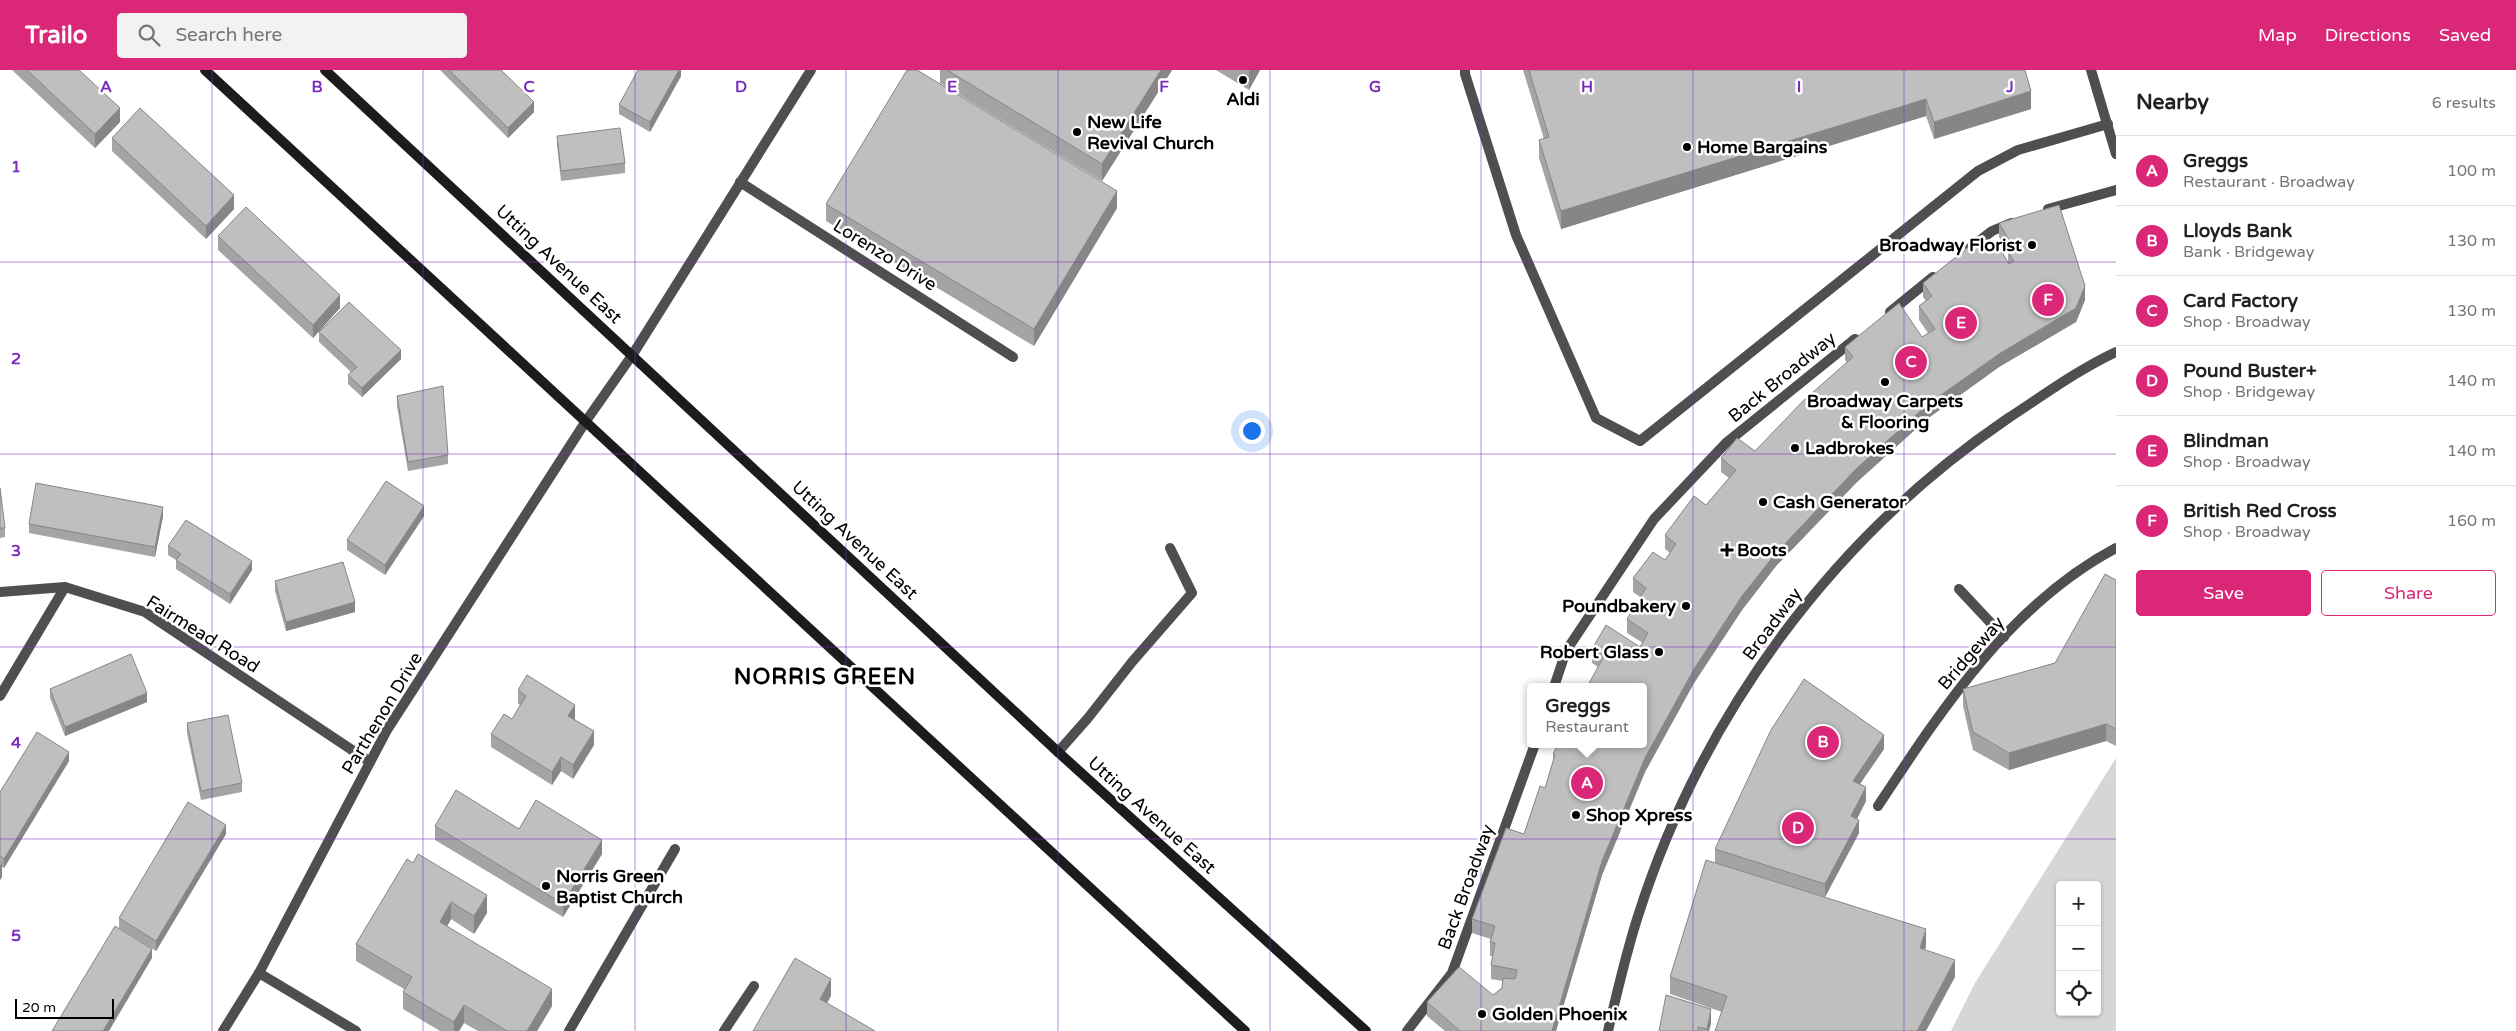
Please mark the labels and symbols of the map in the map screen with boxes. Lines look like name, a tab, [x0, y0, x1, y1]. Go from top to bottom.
marker: Aldi	[1237, 74, 1249, 86]
text: A	[100, 77, 112, 97]
text: B	[311, 77, 323, 97]
text: C	[523, 77, 535, 97]
text: D	[735, 77, 747, 97]
text: E	[947, 77, 957, 97]
text: F	[1159, 77, 1169, 97]
text: G	[1369, 77, 1381, 97]
text: H	[1581, 77, 1593, 97]
text: I	[1797, 77, 1801, 97]
text: J	[2005, 77, 2014, 97]
place label: Aldi	[1226, 88, 1260, 110]
place label: New Life Revival Church	[1087, 111, 1214, 154]
marker: New Life Revival Church	[1071, 126, 1083, 138]
place label: Home Bargains	[1697, 136, 1828, 158]
marker: Home Bargains	[1681, 141, 1693, 153]
text: 1	[11, 157, 21, 177]
street label: Utting Avenue East	[491, 200, 627, 328]
street label: Lorenzo Drive	[829, 214, 941, 296]
place label: Broadway Florist	[1879, 234, 2022, 256]
marker: Broadway Florist	[2026, 239, 2038, 251]
pin: F	[2032, 281, 2064, 319]
pin: E	[1945, 304, 1977, 342]
street label: Back Broadway	[1724, 327, 1840, 427]
pin: C	[1895, 343, 1927, 381]
text: 2	[11, 349, 21, 369]
marker: Broadway Carpets & Flooring	[1879, 376, 1891, 388]
place label: Broadway Carpets & Flooring	[1807, 390, 1964, 433]
your location	[1239, 418, 1265, 444]
place label: Ladbrokes	[1805, 437, 1895, 459]
marker: Ladbrokes	[1789, 442, 1801, 454]
street label: Utting Avenue East	[787, 476, 923, 604]
place label: Cash Generator	[1773, 491, 1907, 513]
marker: Cash Generator	[1757, 496, 1769, 508]
place label: Boots	[1737, 539, 1787, 561]
text: 3	[11, 541, 21, 561]
marker: Boots	[1721, 544, 1733, 556]
street label: Broadway	[1738, 583, 1807, 665]
street label: Fairmead Road	[142, 590, 264, 678]
place label: Poundbakery	[1562, 595, 1676, 617]
marker: Poundbakery	[1680, 600, 1692, 612]
street label: Bridgeway	[1933, 611, 2009, 694]
place label: Robert Glass	[1540, 641, 1649, 663]
marker: Robert Glass	[1653, 646, 1665, 658]
street label: Parthenon Drive	[337, 648, 427, 778]
district label: NORRIS GREEN	[734, 664, 916, 690]
pin: B	[1807, 723, 1839, 761]
text: 4	[11, 733, 21, 753]
street label: Utting Avenue East	[1083, 752, 1221, 878]
pin: A	[1571, 764, 1603, 802]
place label: Shop Xpress	[1586, 804, 1693, 826]
marker: Shop Xpress	[1570, 809, 1582, 821]
pin: D	[1782, 809, 1814, 847]
street label: Back Broadway	[1433, 821, 1499, 953]
place label: Norris Green Baptist Church	[556, 865, 683, 908]
marker: Norris Green Baptist Church	[540, 880, 552, 892]
text: 5	[11, 926, 21, 946]
scale bar	[15, 996, 114, 1019]
place label: Golden Phoenix	[1492, 1003, 1628, 1025]
marker: Golden Phoenix	[1476, 1008, 1488, 1020]

